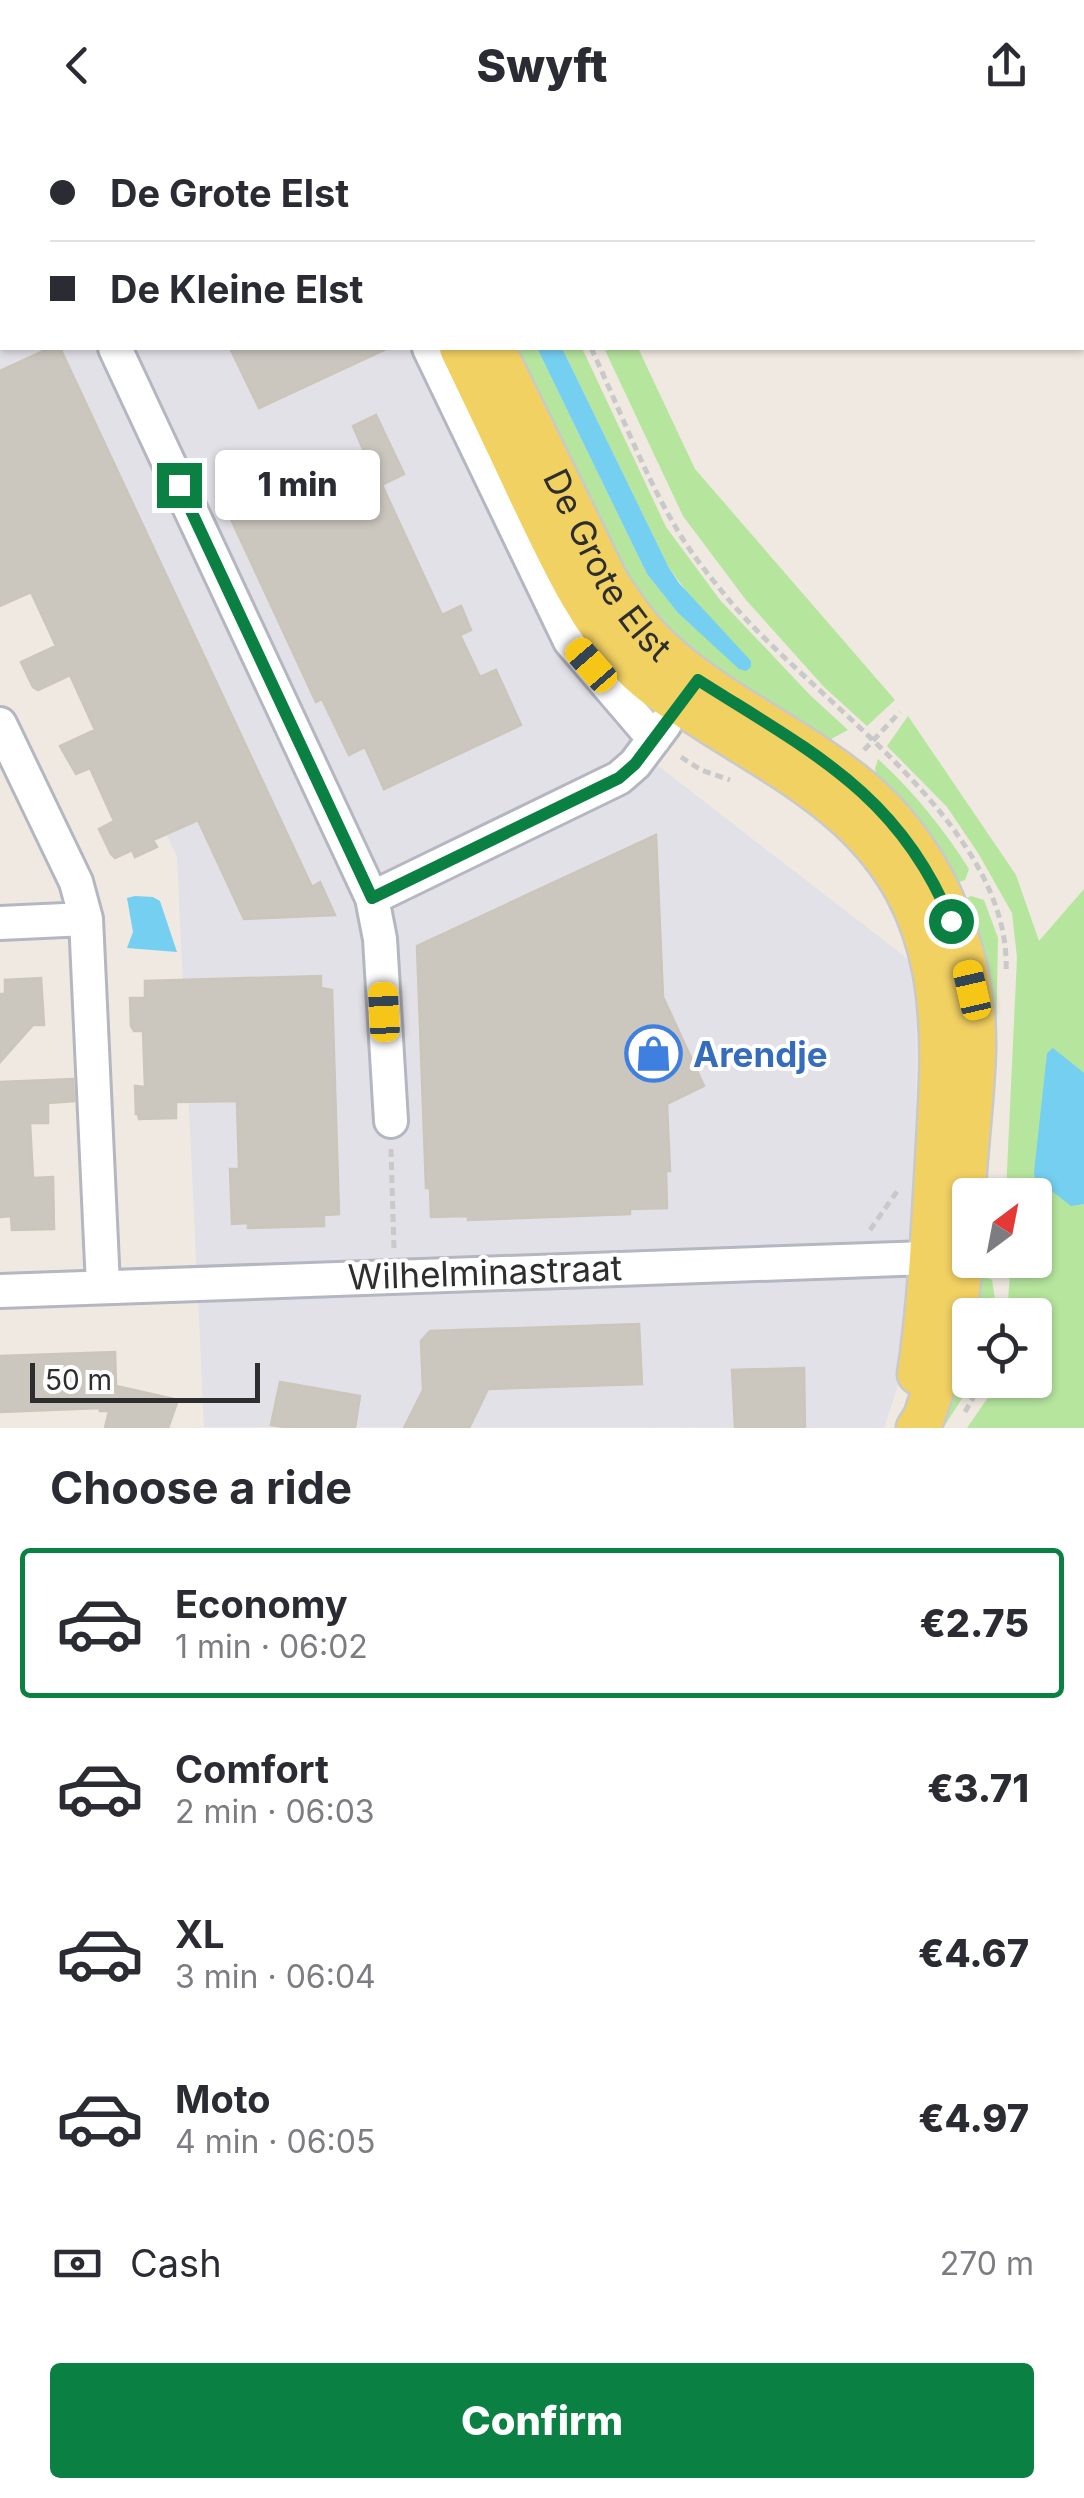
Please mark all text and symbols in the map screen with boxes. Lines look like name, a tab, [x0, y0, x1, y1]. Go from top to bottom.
icon: back	[50, 38, 105, 93]
text: Swyft	[477, 38, 607, 93]
icon: share	[979, 38, 1034, 93]
text: De Grote Elst	[110, 170, 349, 216]
text: De Kleine Elst	[110, 266, 364, 312]
callout: 1 min	[214, 450, 379, 520]
street label: De Grote Elst	[535, 462, 680, 669]
route end	[157, 463, 202, 508]
text: 1 min	[257, 465, 338, 504]
car	[560, 633, 622, 697]
route start	[929, 899, 974, 944]
car	[951, 957, 993, 1023]
car	[367, 981, 401, 1043]
shop icon: Arendje	[624, 1024, 684, 1084]
place label: Arendje	[693, 1033, 828, 1075]
north arrow	[952, 1178, 1052, 1278]
map controls	[952, 1178, 1052, 1398]
street label: Wilhelminastraat	[347, 1246, 623, 1298]
button: locate	[952, 1298, 1052, 1398]
scale bar	[30, 1358, 260, 1402]
text: 50 m	[45, 1363, 112, 1397]
text: Choose a ride	[50, 1460, 352, 1515]
icon: car	[55, 1578, 145, 1668]
text: Economy	[175, 1581, 348, 1627]
text: €2.75	[919, 1600, 1029, 1646]
text: 1 min · 06:02	[175, 1627, 368, 1666]
icon: car	[55, 1743, 145, 1833]
text: Comfort	[175, 1746, 329, 1792]
text: €3.71	[927, 1765, 1029, 1811]
text: 2 min · 06:03	[175, 1792, 375, 1831]
icon: car	[55, 1908, 145, 1998]
text: XL	[175, 1911, 225, 1957]
text: €4.67	[918, 1930, 1029, 1976]
text: 3 min · 06:04	[175, 1957, 376, 1996]
icon: car	[55, 2073, 145, 2163]
text: Moto	[175, 2076, 271, 2122]
text: €4.97	[918, 2095, 1029, 2141]
text: 4 min · 06:05	[175, 2122, 375, 2161]
icon: cash	[50, 2236, 105, 2291]
text: Cash	[130, 2240, 222, 2286]
text: 270 m	[940, 2244, 1034, 2283]
button: Confirm	[50, 2363, 1034, 2478]

